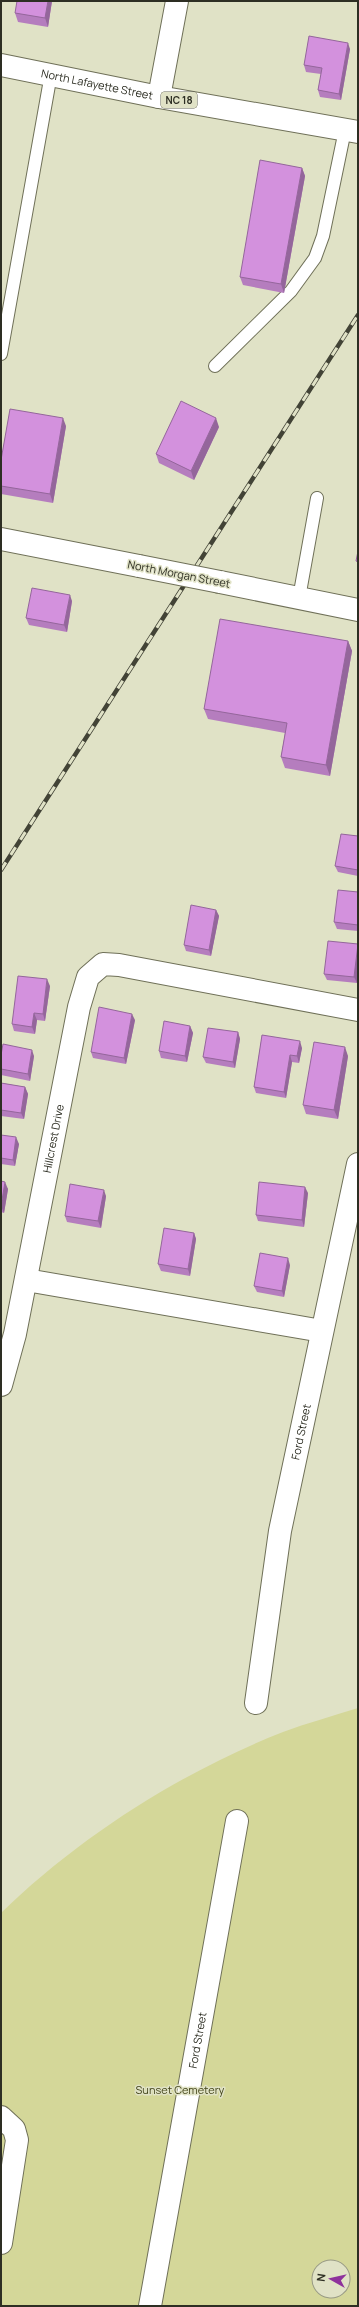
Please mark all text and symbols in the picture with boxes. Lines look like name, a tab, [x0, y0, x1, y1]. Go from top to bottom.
street label: North Lafayette Street	[40, 65, 154, 103]
road number: NC 18	[161, 92, 197, 108]
street label: North Morgan Street	[126, 556, 232, 591]
street label: Hillcrest Drive	[39, 1102, 67, 1174]
street label: Ford Street	[287, 1402, 314, 1461]
street label: Ford Street	[185, 2011, 210, 2069]
park label: Sunset Cemetery	[136, 2082, 225, 2097]
north arrow	[311, 2259, 351, 2299]
text: N	[313, 2272, 329, 2282]

